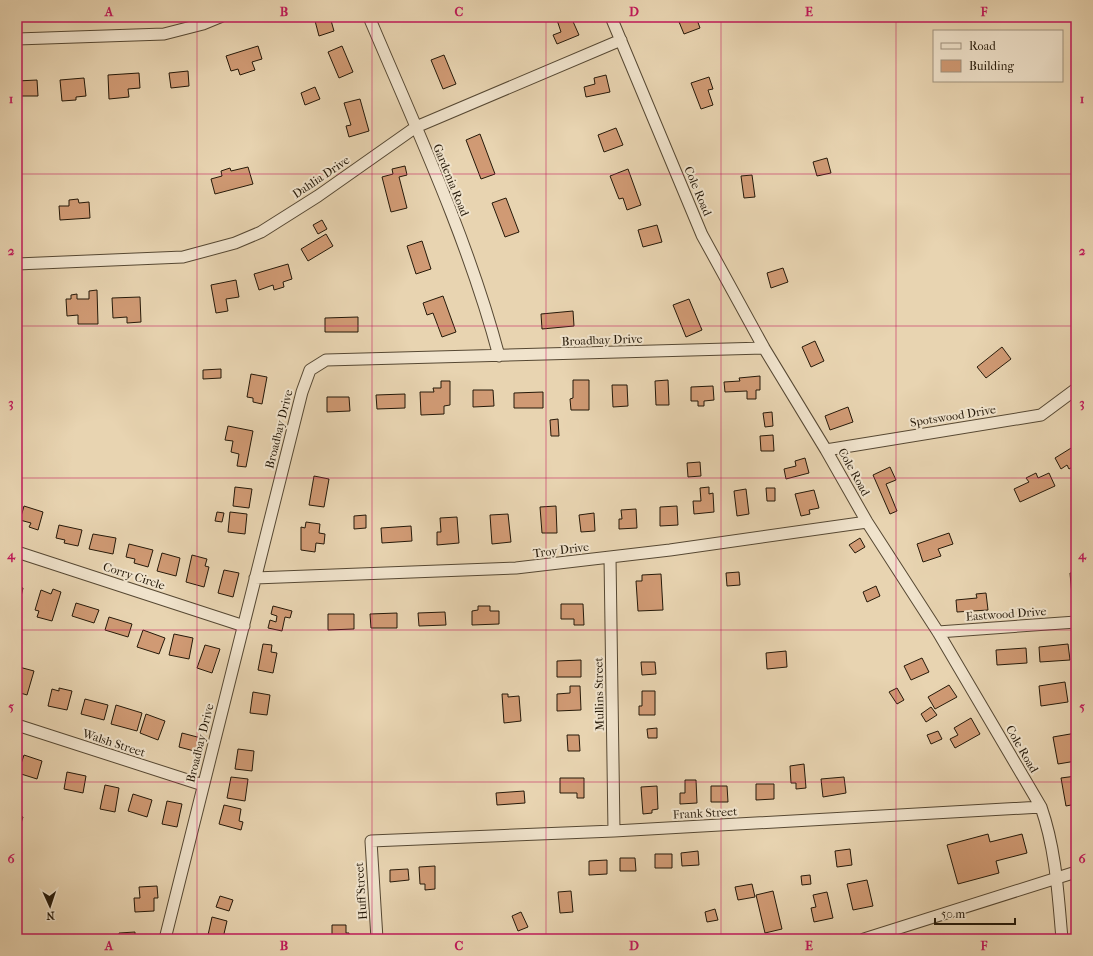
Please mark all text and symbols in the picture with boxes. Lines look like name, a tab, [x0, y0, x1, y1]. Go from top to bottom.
text: A	[104, 4, 114, 19]
text: B	[280, 4, 289, 19]
text: C	[455, 4, 464, 19]
text: D	[629, 4, 639, 19]
text: E	[805, 4, 813, 19]
text: F	[980, 4, 988, 19]
legend	[933, 30, 1063, 82]
text: Road	[969, 39, 996, 53]
text: Building	[969, 59, 1014, 73]
text: 1	[9, 91, 14, 106]
text: 1	[1080, 91, 1085, 106]
street label: Gardenia Road	[430, 142, 472, 219]
street label: Dahlia Drive	[290, 153, 352, 201]
street label: Cole Road	[681, 164, 715, 218]
text: 2	[8, 243, 15, 258]
text: 2	[1079, 243, 1086, 258]
street label: Broadbay Drive	[561, 332, 643, 348]
street label: Broadbay Drive	[262, 388, 296, 470]
text: 3	[8, 395, 14, 411]
text: 3	[1079, 395, 1085, 411]
street label: Spotswood Drive	[909, 402, 997, 430]
street label: Cole Road	[835, 446, 873, 499]
street label: Troy Drive	[532, 540, 590, 560]
text: 4	[6, 547, 16, 563]
text: 4	[1077, 547, 1087, 563]
street label: Corry Circle	[101, 559, 167, 593]
street label: Eastwood Drive	[965, 604, 1047, 624]
street label: Mullins Street	[591, 656, 607, 731]
text: 5	[8, 699, 14, 714]
text: 5	[1079, 699, 1085, 714]
street label: Broadbay Drive	[183, 702, 217, 784]
street label: Cole Road	[1003, 723, 1041, 776]
street label: Walsh Street	[80, 726, 148, 760]
street label: Frank Street	[672, 804, 738, 822]
text: 6	[7, 851, 15, 866]
text: 6	[1078, 851, 1086, 866]
street label: Huff Street	[352, 861, 370, 920]
north arrow	[30, 886, 70, 926]
scale bar	[935, 900, 1015, 926]
text: 50 m	[941, 907, 965, 921]
text: N	[45, 909, 55, 922]
text: A	[104, 938, 114, 953]
text: B	[280, 938, 289, 953]
text: C	[455, 938, 464, 953]
text: D	[629, 938, 639, 953]
text: E	[805, 938, 813, 953]
text: F	[980, 938, 988, 953]

